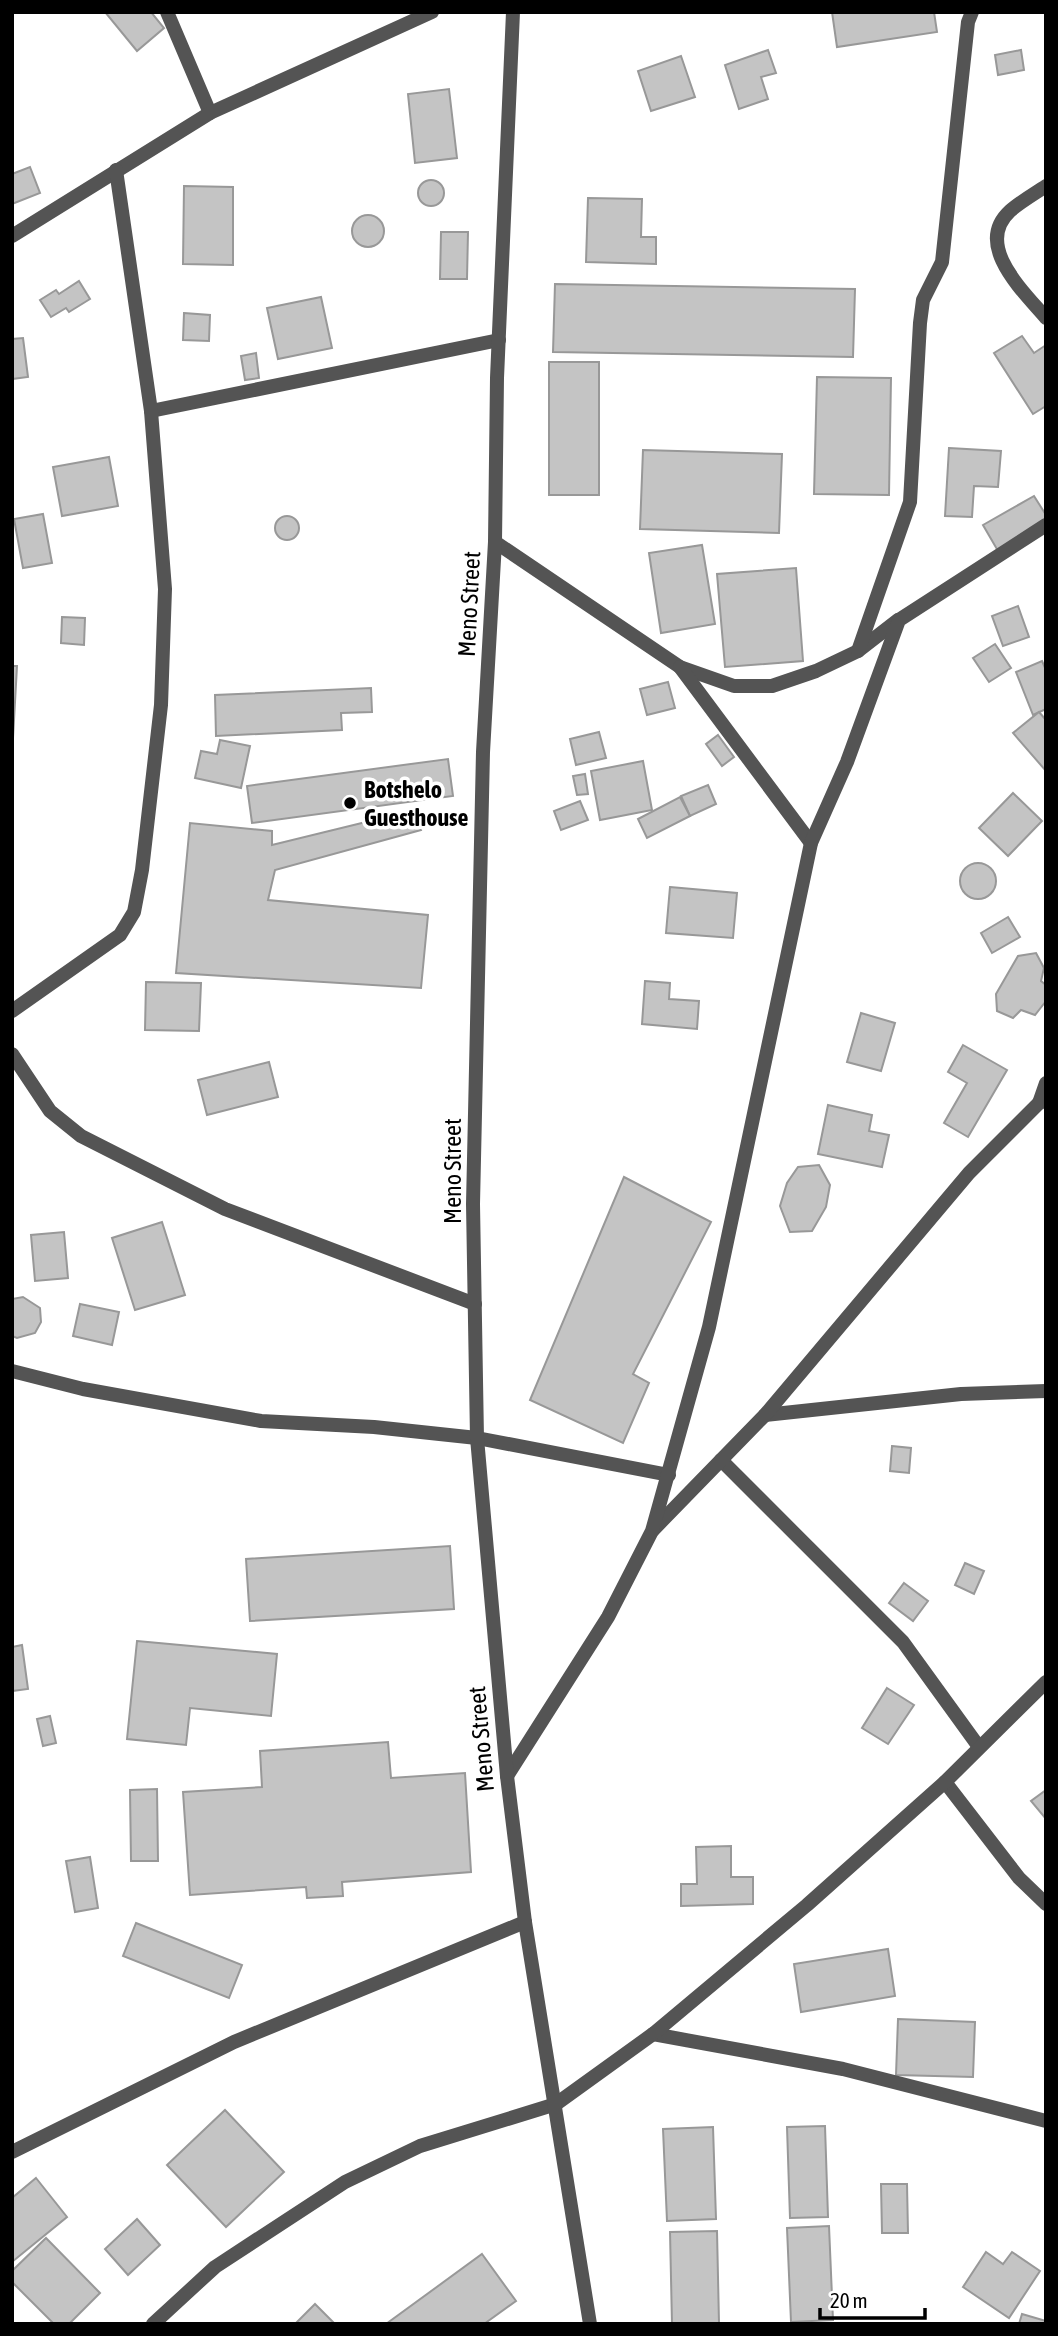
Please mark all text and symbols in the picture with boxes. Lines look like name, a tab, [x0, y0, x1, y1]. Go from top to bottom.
street label: Meno Street	[453, 550, 485, 658]
place label: Botshelo Guesthouse	[364, 776, 469, 831]
marker: Botshelo Guesthouse	[342, 795, 358, 811]
street label: Meno Street	[439, 1118, 466, 1224]
street label: Meno Street	[463, 1685, 499, 1793]
scale bar	[820, 2276, 925, 2320]
text: 20 m	[830, 2288, 868, 2312]

